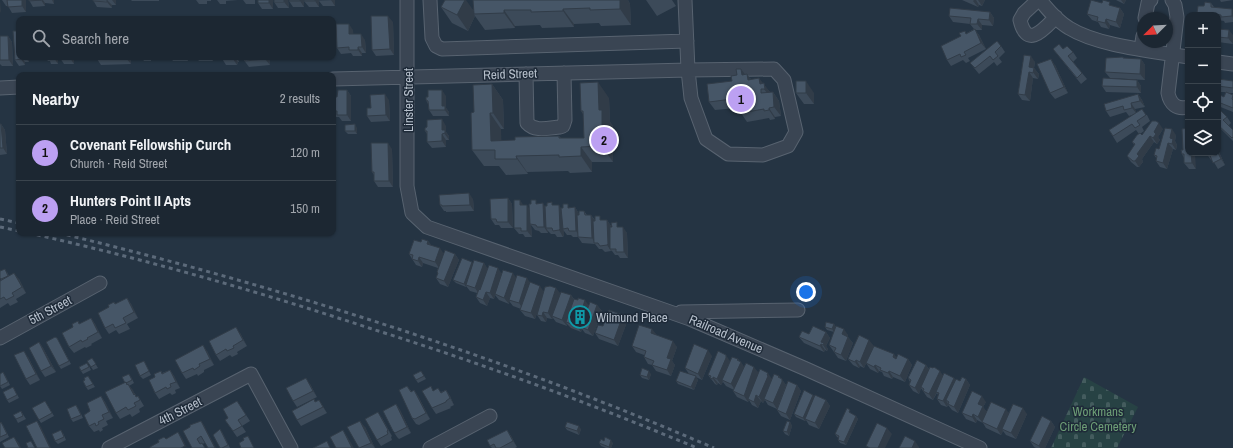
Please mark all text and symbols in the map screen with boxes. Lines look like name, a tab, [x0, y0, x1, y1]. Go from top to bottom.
north arrow	[1137, 12, 1173, 48]
map controls	[1185, 12, 1221, 156]
button: +	[1185, 12, 1221, 48]
search box	[16, 16, 336, 60]
icon: search	[30, 27, 52, 49]
text: Search here	[62, 28, 129, 49]
button: −	[1185, 48, 1221, 84]
street label: Reid Street	[483, 65, 537, 83]
street label: Linster Street	[400, 68, 417, 132]
pin: 1	[728, 84, 754, 114]
button: locate	[1185, 84, 1221, 120]
text: Nearby	[32, 87, 79, 110]
text: 2 results	[280, 90, 320, 107]
button: layers	[1185, 120, 1221, 156]
pin: 2	[591, 125, 617, 155]
text: Covenant Fellowship Curch	[70, 134, 231, 155]
text: 1	[42, 144, 48, 161]
text: 120 m	[290, 144, 320, 161]
text: Church · Reid Street	[70, 155, 167, 172]
text: Hunters Point II Apts	[70, 190, 191, 211]
text: 2	[42, 200, 48, 217]
text: 150 m	[290, 200, 320, 217]
text: Place · Reid Street	[70, 211, 159, 228]
your location	[796, 282, 816, 302]
street label: 5th Street	[26, 292, 74, 328]
building icon: Wilmund Place	[567, 304, 593, 330]
place label: Wilmund Place	[596, 309, 668, 326]
street label: Railroad Avenue	[686, 311, 766, 357]
street label: 4th Street	[156, 393, 204, 429]
park label: Workmans Circle Cemetery	[1060, 403, 1137, 435]

